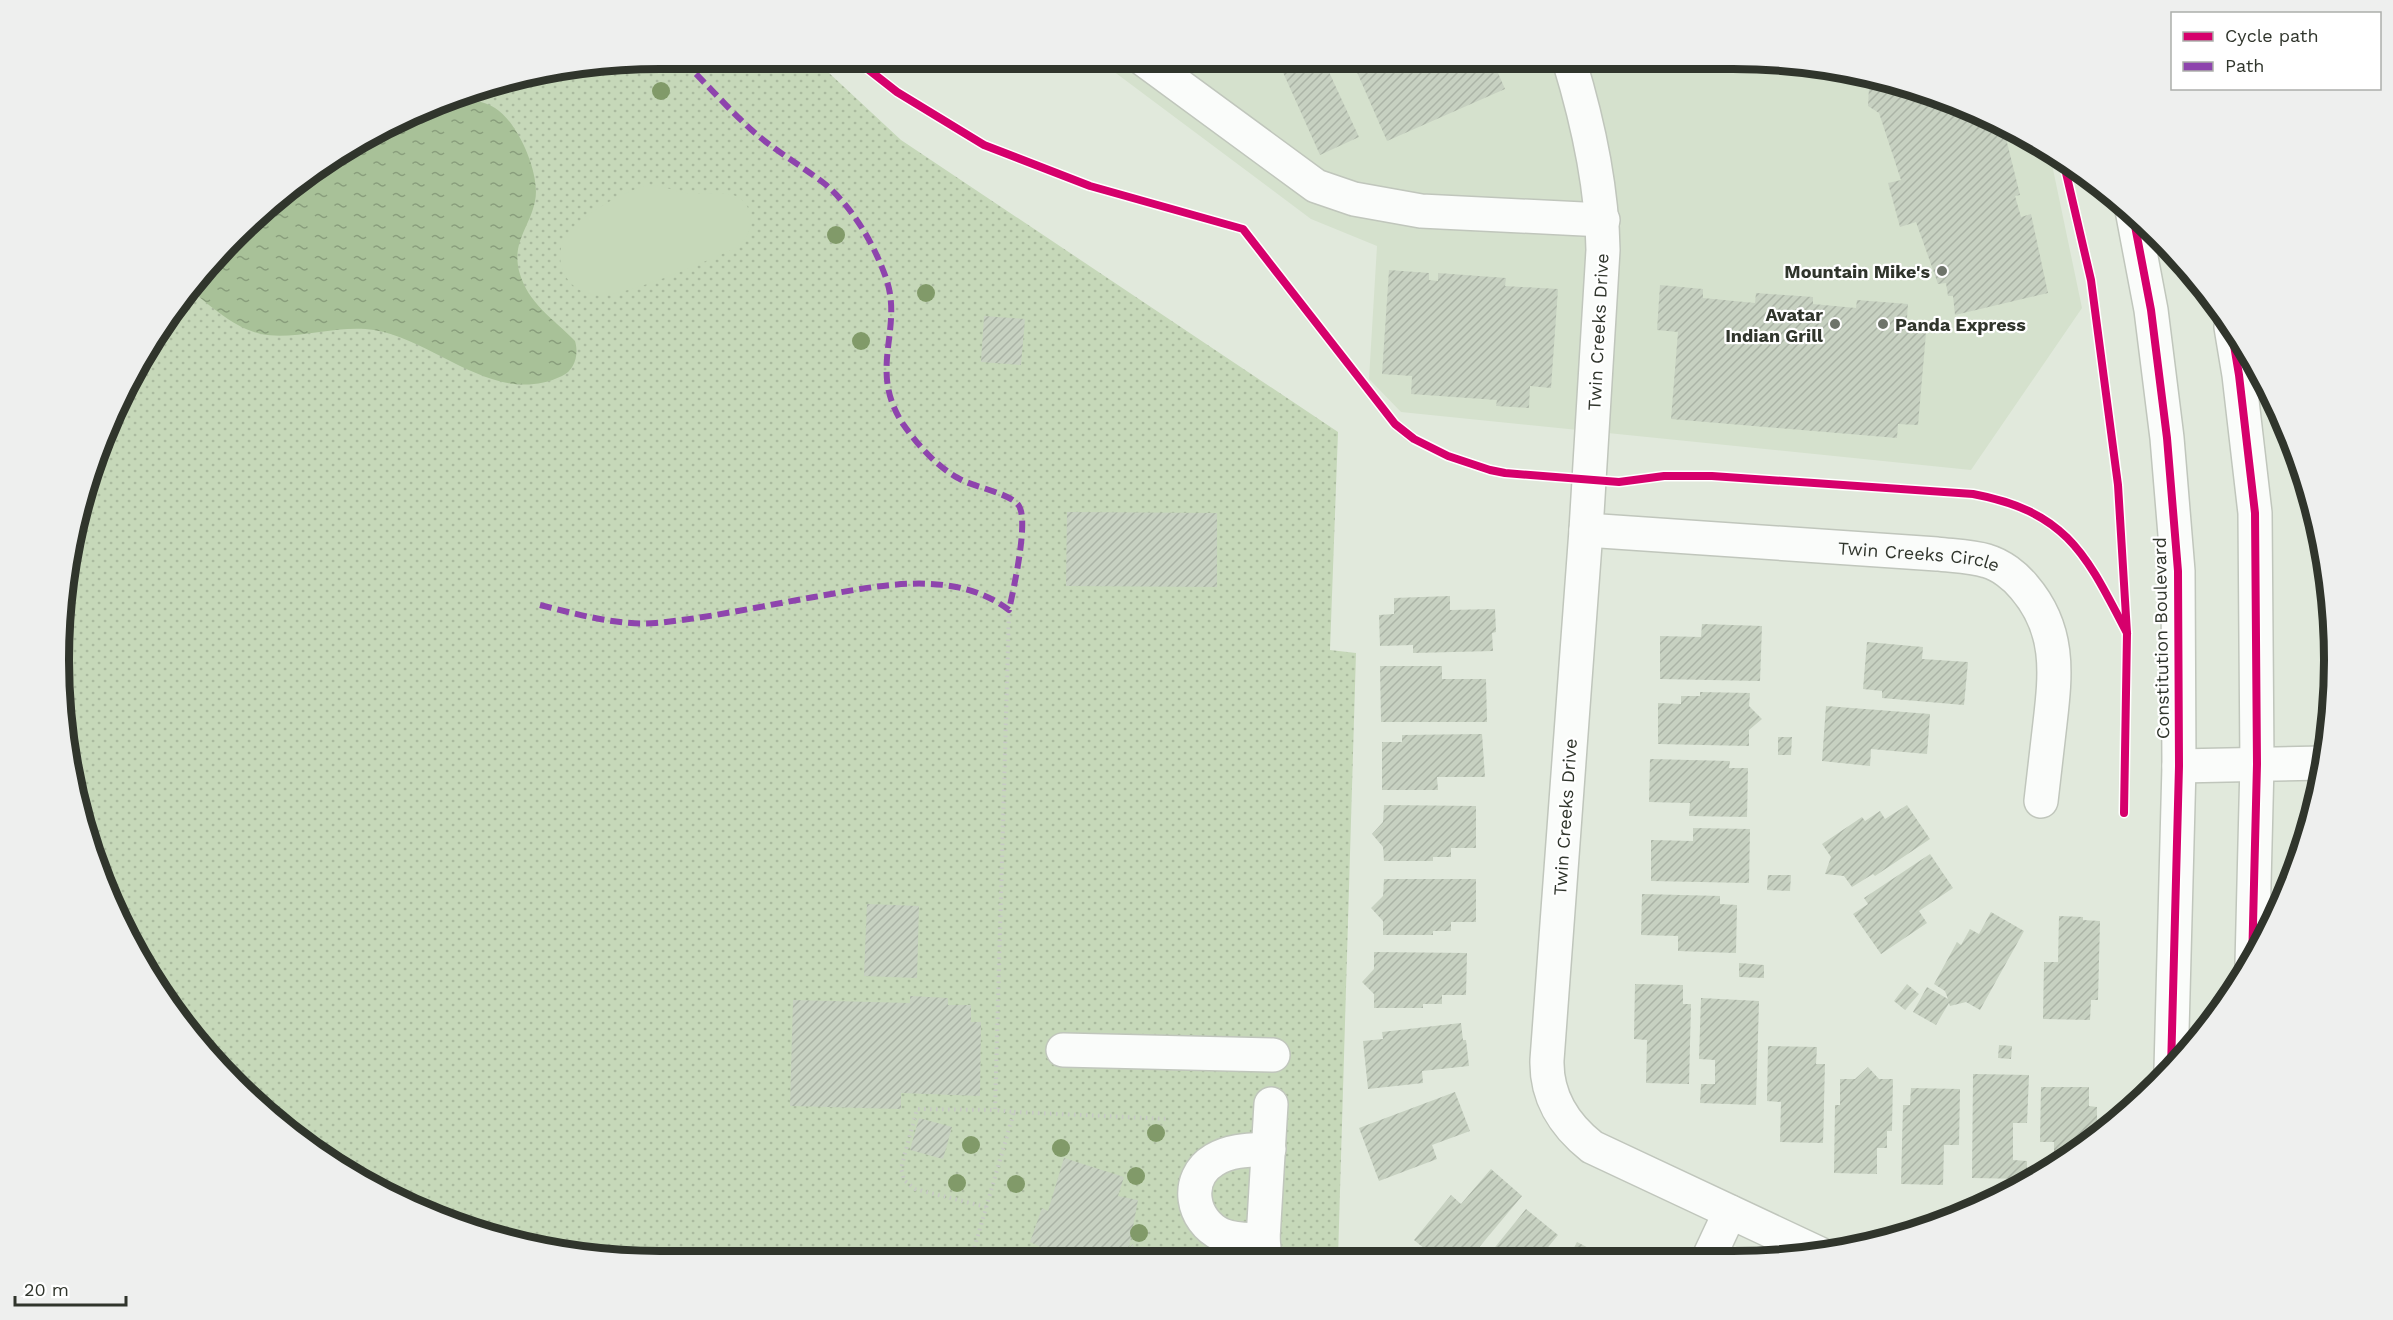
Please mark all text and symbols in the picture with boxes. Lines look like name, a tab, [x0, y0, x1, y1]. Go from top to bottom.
legend	[2171, 12, 2381, 90]
text: Cycle path	[2225, 25, 2319, 46]
text: Path	[2225, 55, 2265, 76]
street label: Twin Creeks Drive	[1583, 253, 1613, 411]
place label: Mountain Mike's	[1784, 261, 1930, 282]
marker: Mountain Mike's	[1935, 264, 1949, 278]
place label: Avatar Indian Grill	[1725, 304, 1823, 346]
place label: Panda Express	[1895, 314, 2026, 335]
marker: Avatar Indian Grill	[1828, 317, 1842, 331]
marker: Panda Express	[1876, 317, 1890, 331]
street label: Twin Creeks Circle	[1837, 537, 2003, 575]
street label: Constitution Boulevard	[2149, 537, 2173, 739]
street label: Twin Creeks Drive	[1549, 738, 1581, 896]
scale bar	[15, 1269, 126, 1307]
text: 20 m	[24, 1279, 69, 1300]

